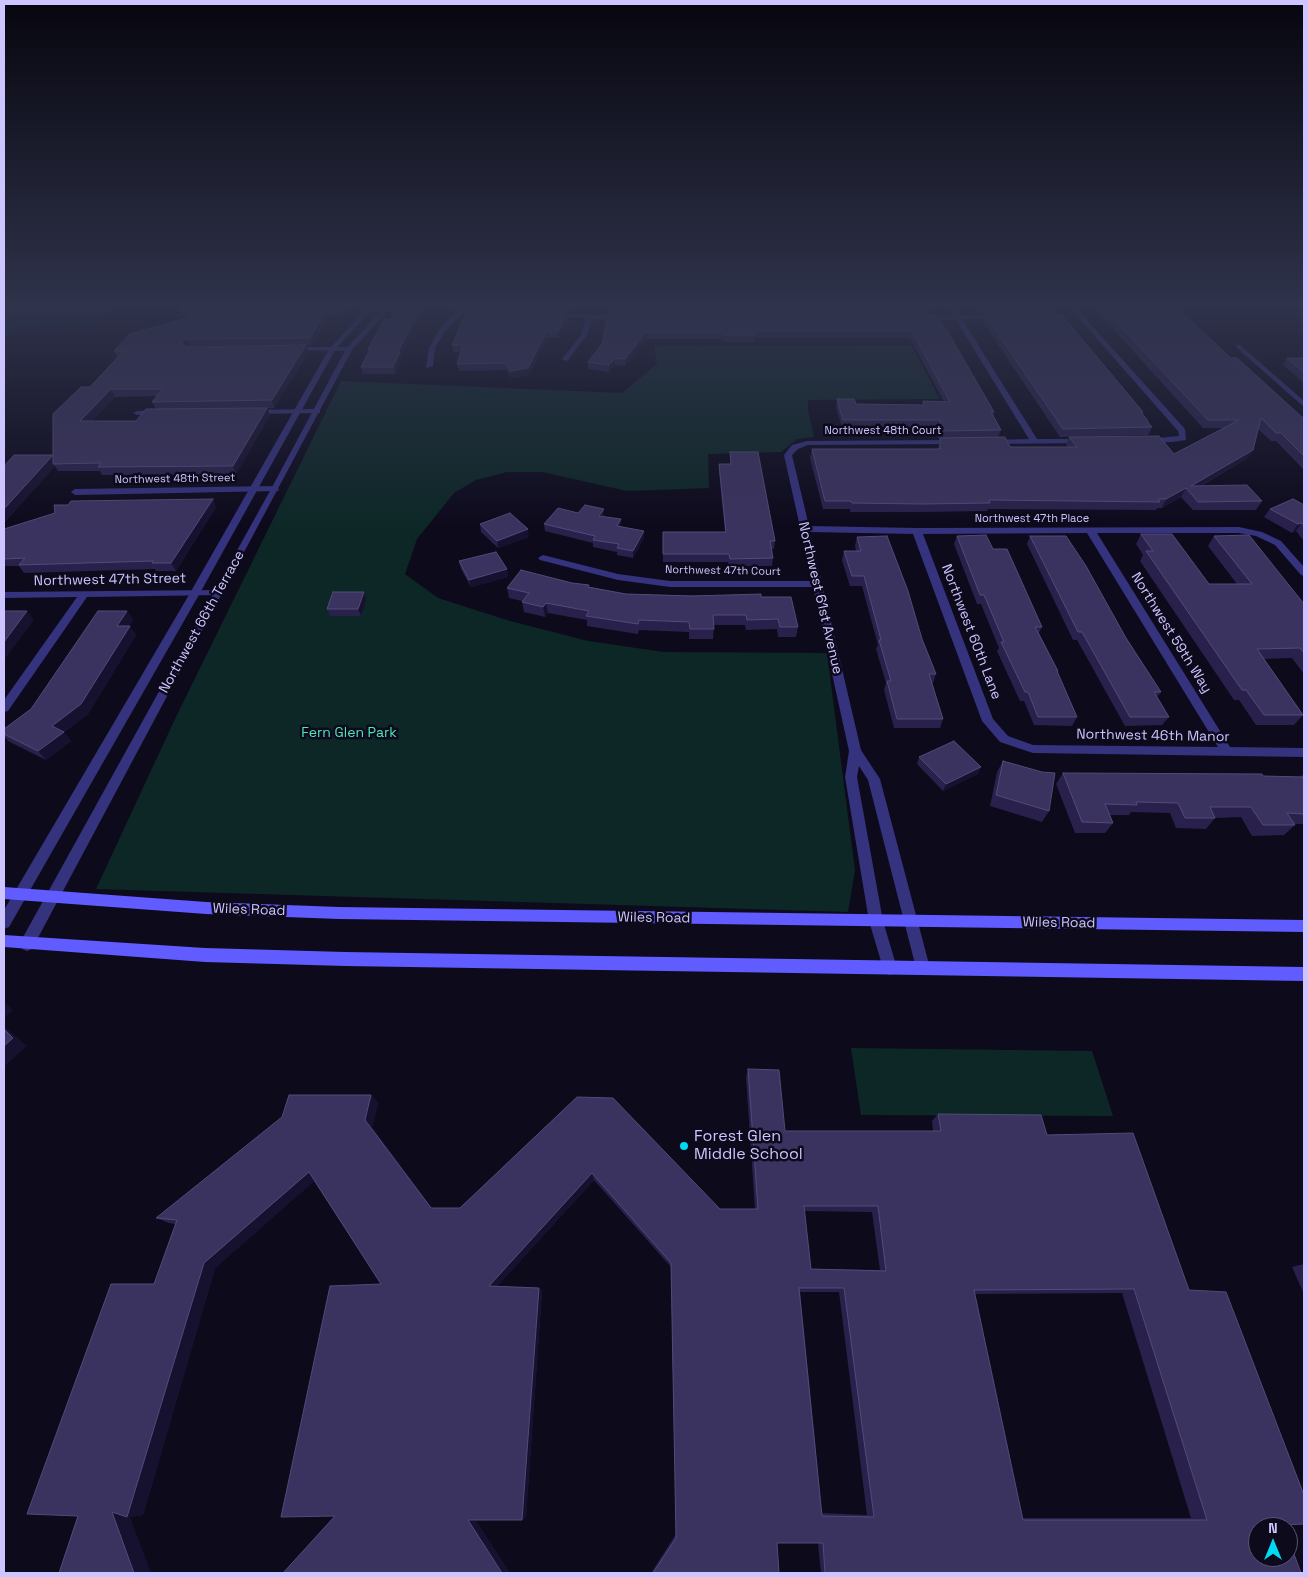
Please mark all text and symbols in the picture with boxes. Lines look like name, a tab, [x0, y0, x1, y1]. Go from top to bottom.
street label: Northwest 48th Court	[825, 424, 941, 438]
street label: Northwest 48th Street	[115, 471, 235, 487]
street label: Northwest 47th Place	[975, 512, 1089, 526]
street label: Northwest 61st Avenue	[794, 520, 846, 676]
street label: Northwest 66th Terrace	[156, 548, 248, 696]
street label: Northwest 60th Lane	[937, 562, 1005, 702]
street label: Northwest 47th Court	[665, 563, 781, 579]
street label: Northwest 47th Street	[34, 570, 186, 590]
street label: Northwest 59th Way	[1127, 570, 1215, 696]
park label: Fern Glen Park	[301, 725, 397, 741]
street label: Northwest 46th Manor	[1076, 726, 1230, 746]
street label: Wiles Road	[212, 900, 286, 920]
street label: Wiles Road	[617, 909, 691, 927]
street label: Wiles Road	[1022, 914, 1096, 932]
place label: Forest Glen Middle School	[694, 1127, 803, 1165]
marker: Forest Glen Middle School	[678, 1140, 690, 1152]
north arrow	[1248, 1517, 1298, 1567]
text: N	[1268, 1519, 1278, 1537]

